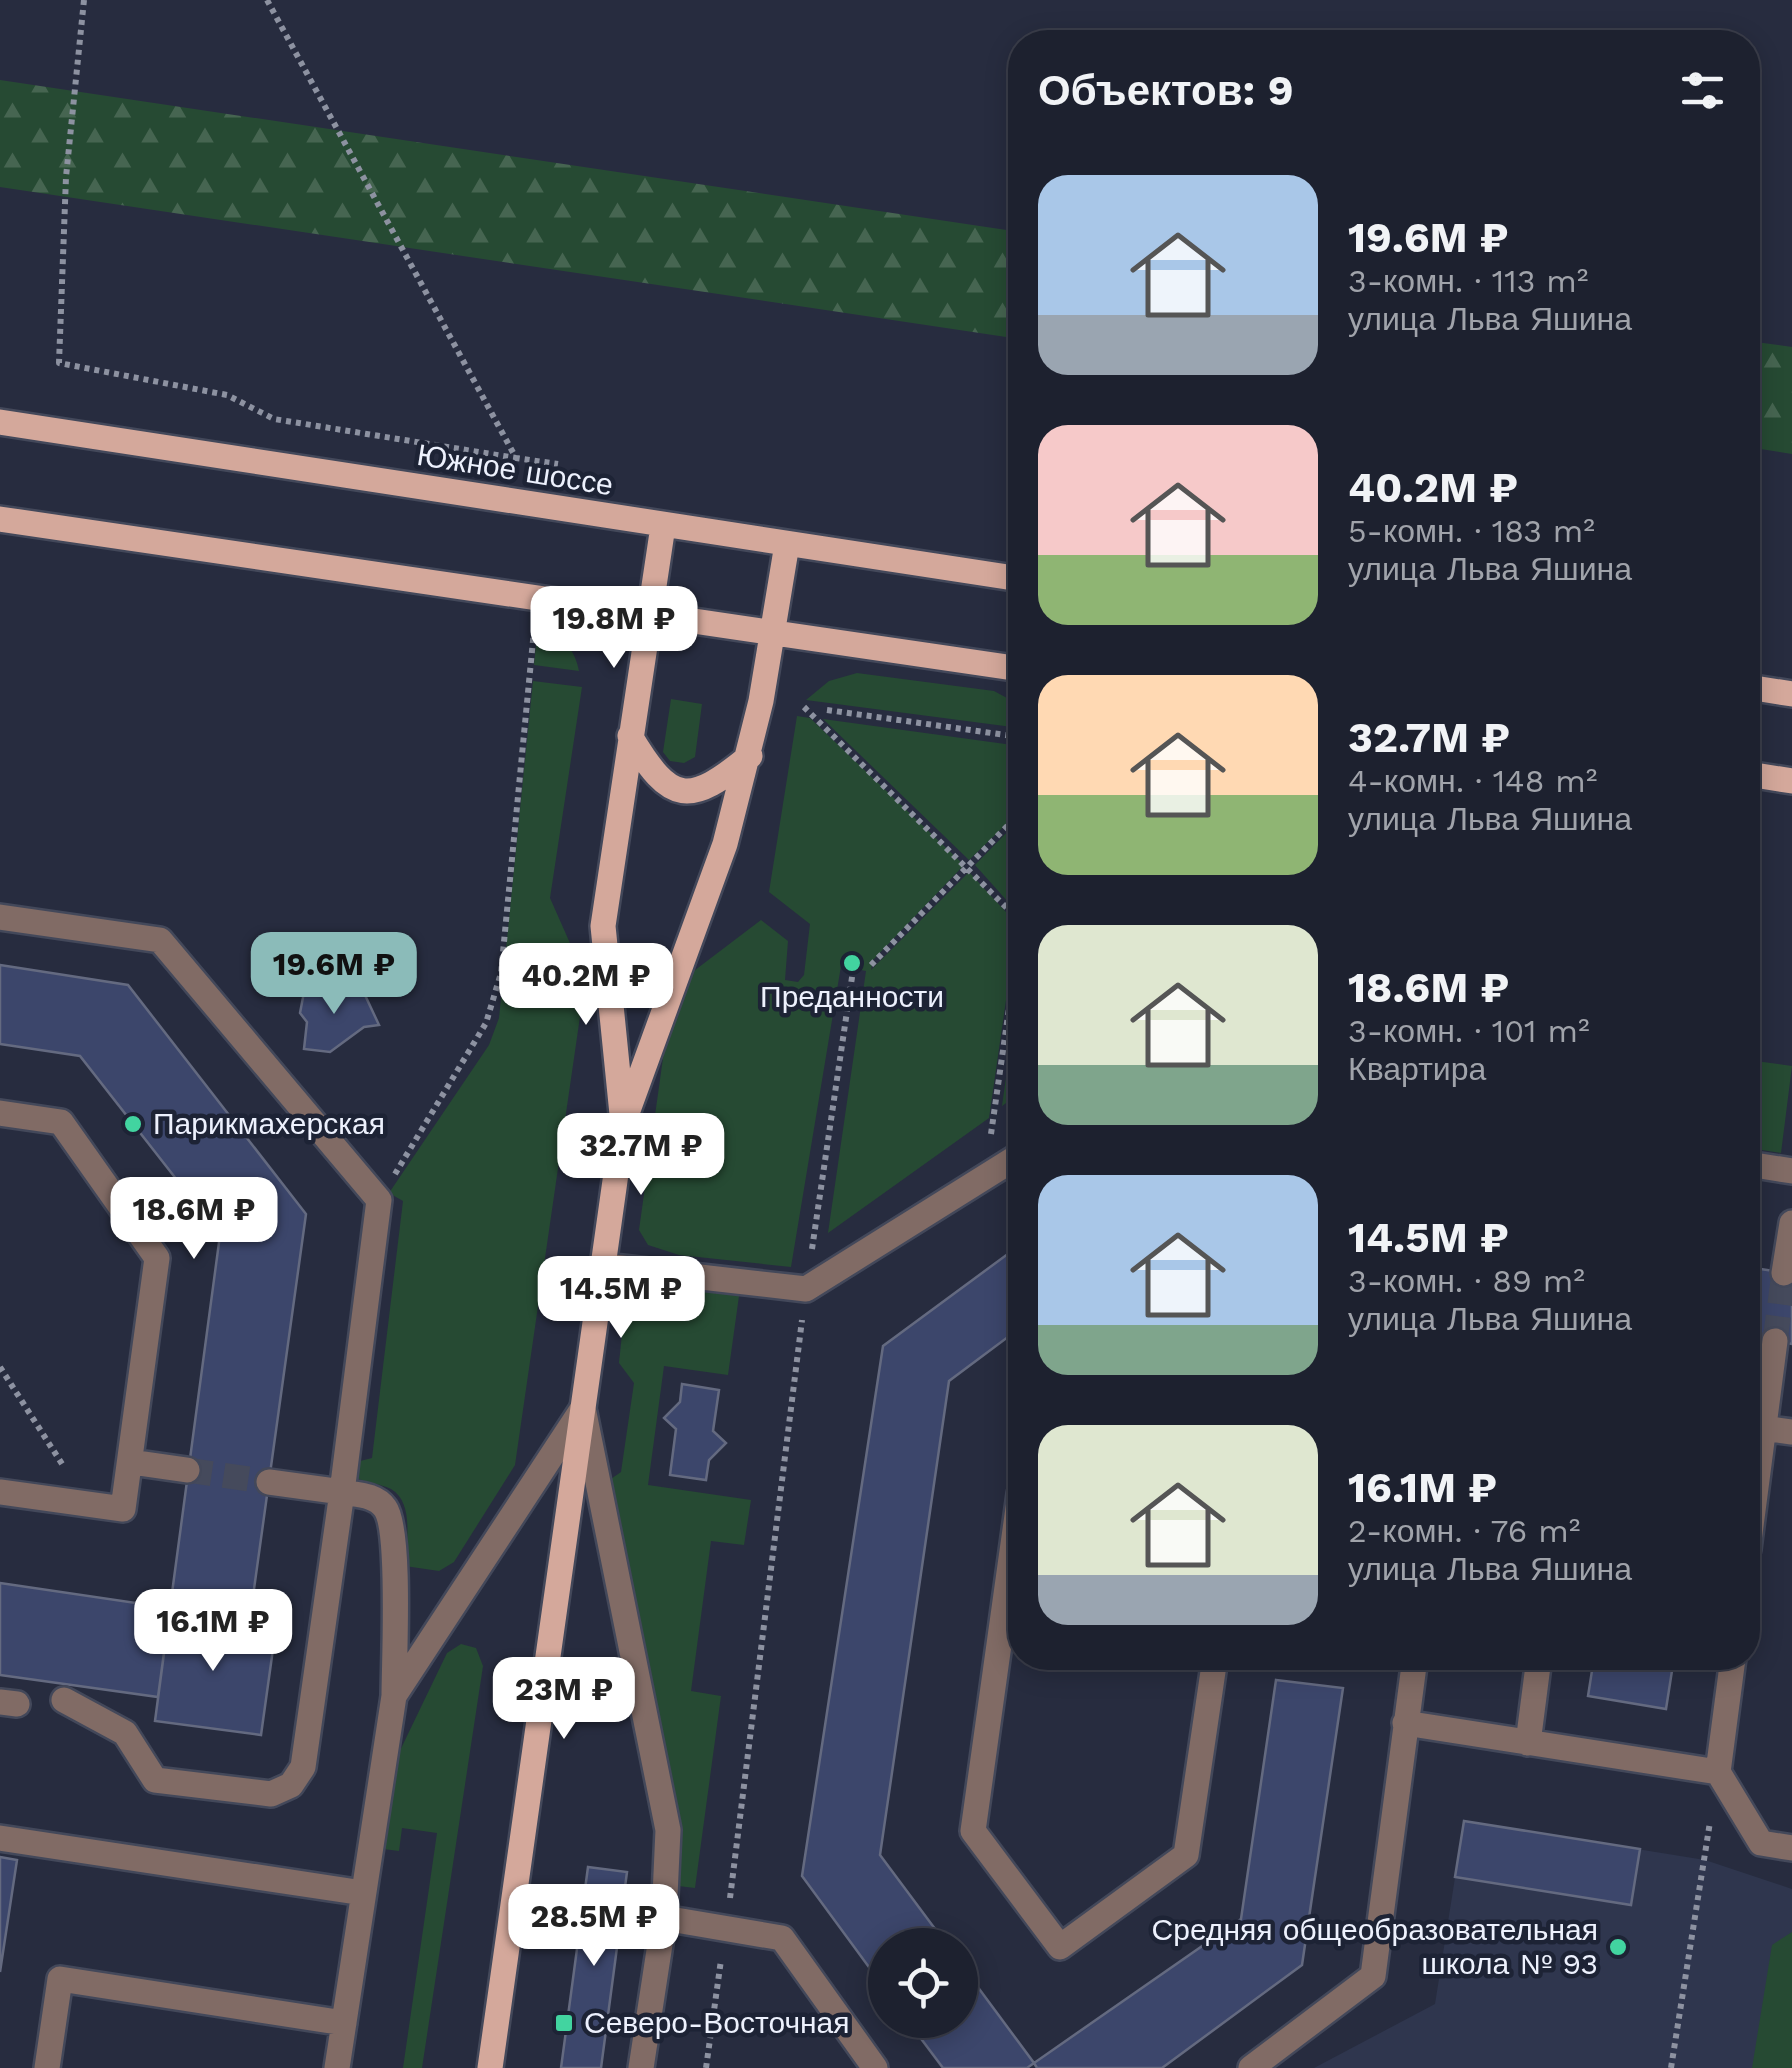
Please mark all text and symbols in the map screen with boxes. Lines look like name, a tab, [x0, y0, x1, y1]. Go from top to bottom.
icon: filters	[1675, 63, 1730, 118]
text: Объектов: 9	[1038, 66, 1294, 115]
text: 19.6M ₽	[1348, 213, 1509, 262]
icon: home	[1118, 215, 1238, 335]
text: 3-комн. · 113 m²	[1348, 262, 1588, 300]
text: улица Льва Яшина	[1348, 300, 1632, 338]
street label: Южное шоссе	[415, 437, 616, 502]
text: 40.2M ₽	[1348, 463, 1518, 512]
icon: home	[1118, 465, 1238, 585]
text: 5-комн. · 183 m²	[1348, 512, 1595, 550]
text: улица Льва Яшина	[1348, 550, 1632, 588]
pin: 19.8M ₽	[522, 586, 706, 671]
text: 19.8M ₽	[553, 599, 675, 637]
text: 32.7M ₽	[1348, 713, 1510, 762]
icon: home	[1118, 715, 1238, 835]
text: 4-комн. · 148 m²	[1348, 762, 1597, 800]
text: улица Льва Яшина	[1348, 800, 1632, 838]
pin: 19.6M ₽	[242, 932, 426, 1017]
pin: 40.2M ₽	[494, 943, 678, 1028]
text: 19.6M ₽	[273, 945, 395, 983]
marker: Преданности	[841, 952, 863, 974]
text: 40.2M ₽	[521, 956, 651, 994]
text: 18.6M ₽	[1348, 963, 1509, 1012]
icon: home	[1118, 965, 1238, 1085]
place label: Преданности	[760, 979, 944, 1014]
text: 3-комн. · 101 m²	[1348, 1012, 1590, 1050]
text: Квартира	[1348, 1050, 1486, 1088]
place label: Парикмахерская	[153, 1106, 385, 1141]
marker: Парикмахерская	[122, 1113, 144, 1135]
pin: 32.7M ₽	[549, 1113, 733, 1198]
text: 32.7M ₽	[579, 1126, 703, 1164]
pin: 18.6M ₽	[102, 1177, 286, 1262]
text: 18.6M ₽	[133, 1190, 255, 1228]
text: 14.5M ₽	[1348, 1213, 1509, 1262]
icon: home	[1118, 1215, 1238, 1335]
pin: 14.5M ₽	[529, 1256, 713, 1341]
text: 3-комн. · 89 m²	[1348, 1262, 1585, 1300]
text: 14.5M ₽	[560, 1269, 682, 1307]
text: улица Льва Яшина	[1348, 1300, 1632, 1338]
text: 16.1M ₽	[1348, 1463, 1497, 1512]
icon: home	[1118, 1465, 1238, 1585]
text: 2-комн. · 76 m²	[1348, 1512, 1580, 1550]
text: улица Льва Яшина	[1348, 1550, 1632, 1588]
pin: 16.1M ₽	[121, 1589, 305, 1674]
text: 16.1M ₽	[156, 1602, 270, 1640]
pin: 23M ₽	[494, 1657, 634, 1742]
text: 23M ₽	[515, 1670, 613, 1708]
pin: 28.5M ₽	[502, 1884, 686, 1969]
text: 28.5M ₽	[530, 1897, 658, 1935]
place label: Средняя общеобразовательная школа № 93	[1152, 1912, 1598, 1981]
map controls	[868, 1928, 978, 2038]
button: locate	[868, 1928, 978, 2038]
marker: Средняя общеобразовательная школа № 93	[1607, 1936, 1629, 1958]
place label: Северо-Восточная	[584, 2005, 850, 2040]
marker: Северо-Восточная	[553, 2012, 575, 2034]

